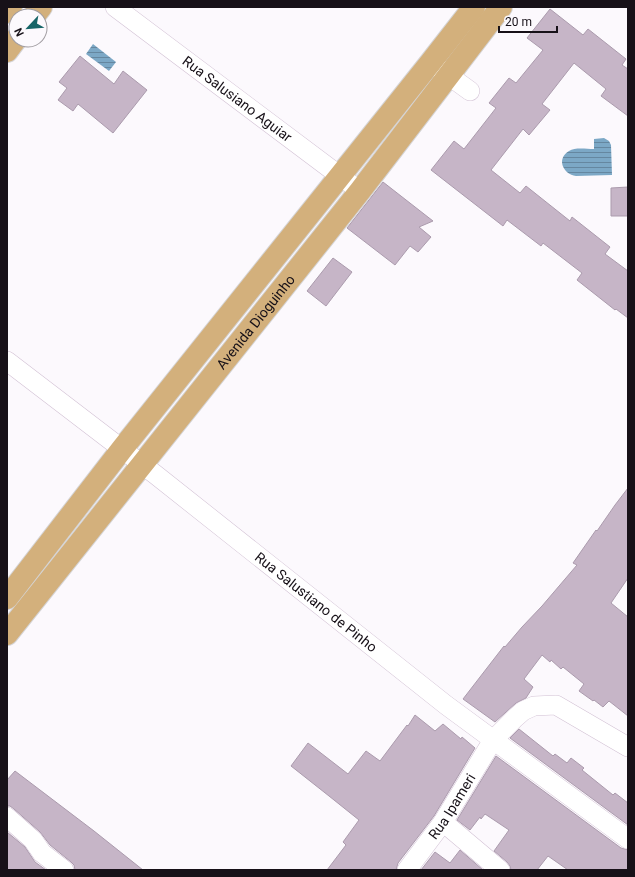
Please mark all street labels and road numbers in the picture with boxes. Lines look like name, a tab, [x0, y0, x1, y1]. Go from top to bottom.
street label: Rua Salusiano Aguiar	[180, 53, 295, 145]
street label: Avenida Dioguinho	[213, 272, 298, 372]
street label: Rua Salustiano de Pinho	[252, 549, 380, 655]
street label: Rua Ipameri	[425, 771, 479, 842]

